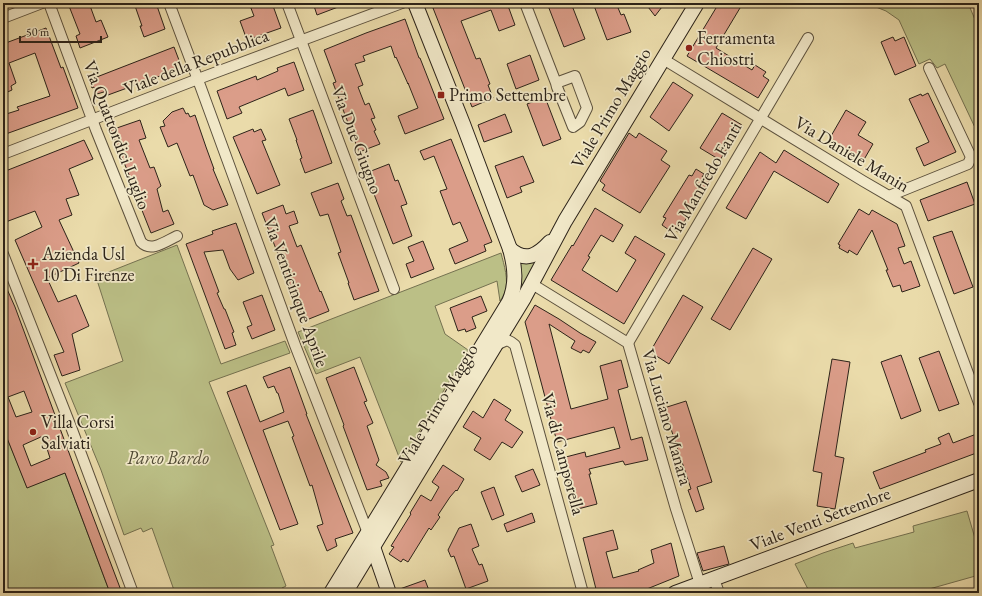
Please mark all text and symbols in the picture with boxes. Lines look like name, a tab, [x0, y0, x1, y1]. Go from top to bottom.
scale bar	[20, 18, 101, 44]
street label: Viale della Repubblica	[120, 23, 272, 100]
text: 50 m	[26, 24, 50, 40]
place label: Ferramenta Chiostri	[697, 26, 776, 70]
street label: Viale Primo Maggio	[565, 43, 656, 172]
marker: Ferramenta Chiostri	[684, 43, 694, 53]
street label: Via Quattordici Luglio	[78, 57, 157, 213]
street label: Via Due Giugno	[326, 83, 389, 197]
place label: Primo Settembre	[449, 83, 566, 106]
marker: Primo Settembre	[436, 90, 446, 100]
street label: Via Daniele Manin	[791, 110, 914, 197]
street label: Via Manfredo Fanti	[659, 117, 747, 246]
street label: Via Venticinque Aprile	[259, 214, 334, 370]
place label: Azienda Usl 10 Di Firenze	[41, 242, 134, 286]
marker: Azienda Usl 10 Di Firenze	[27, 258, 39, 270]
street label: Viale Primo Maggio	[392, 339, 483, 468]
street label: Via Luciano Manara	[637, 346, 698, 488]
street label: Via di Camporella	[536, 390, 591, 518]
place label: Villa Corsi Salviati	[41, 410, 115, 454]
marker: Villa Corsi Salviati	[28, 427, 38, 437]
park label: Parco Bardo	[127, 446, 209, 469]
street label: Viale Venti Settembre	[746, 481, 893, 556]

